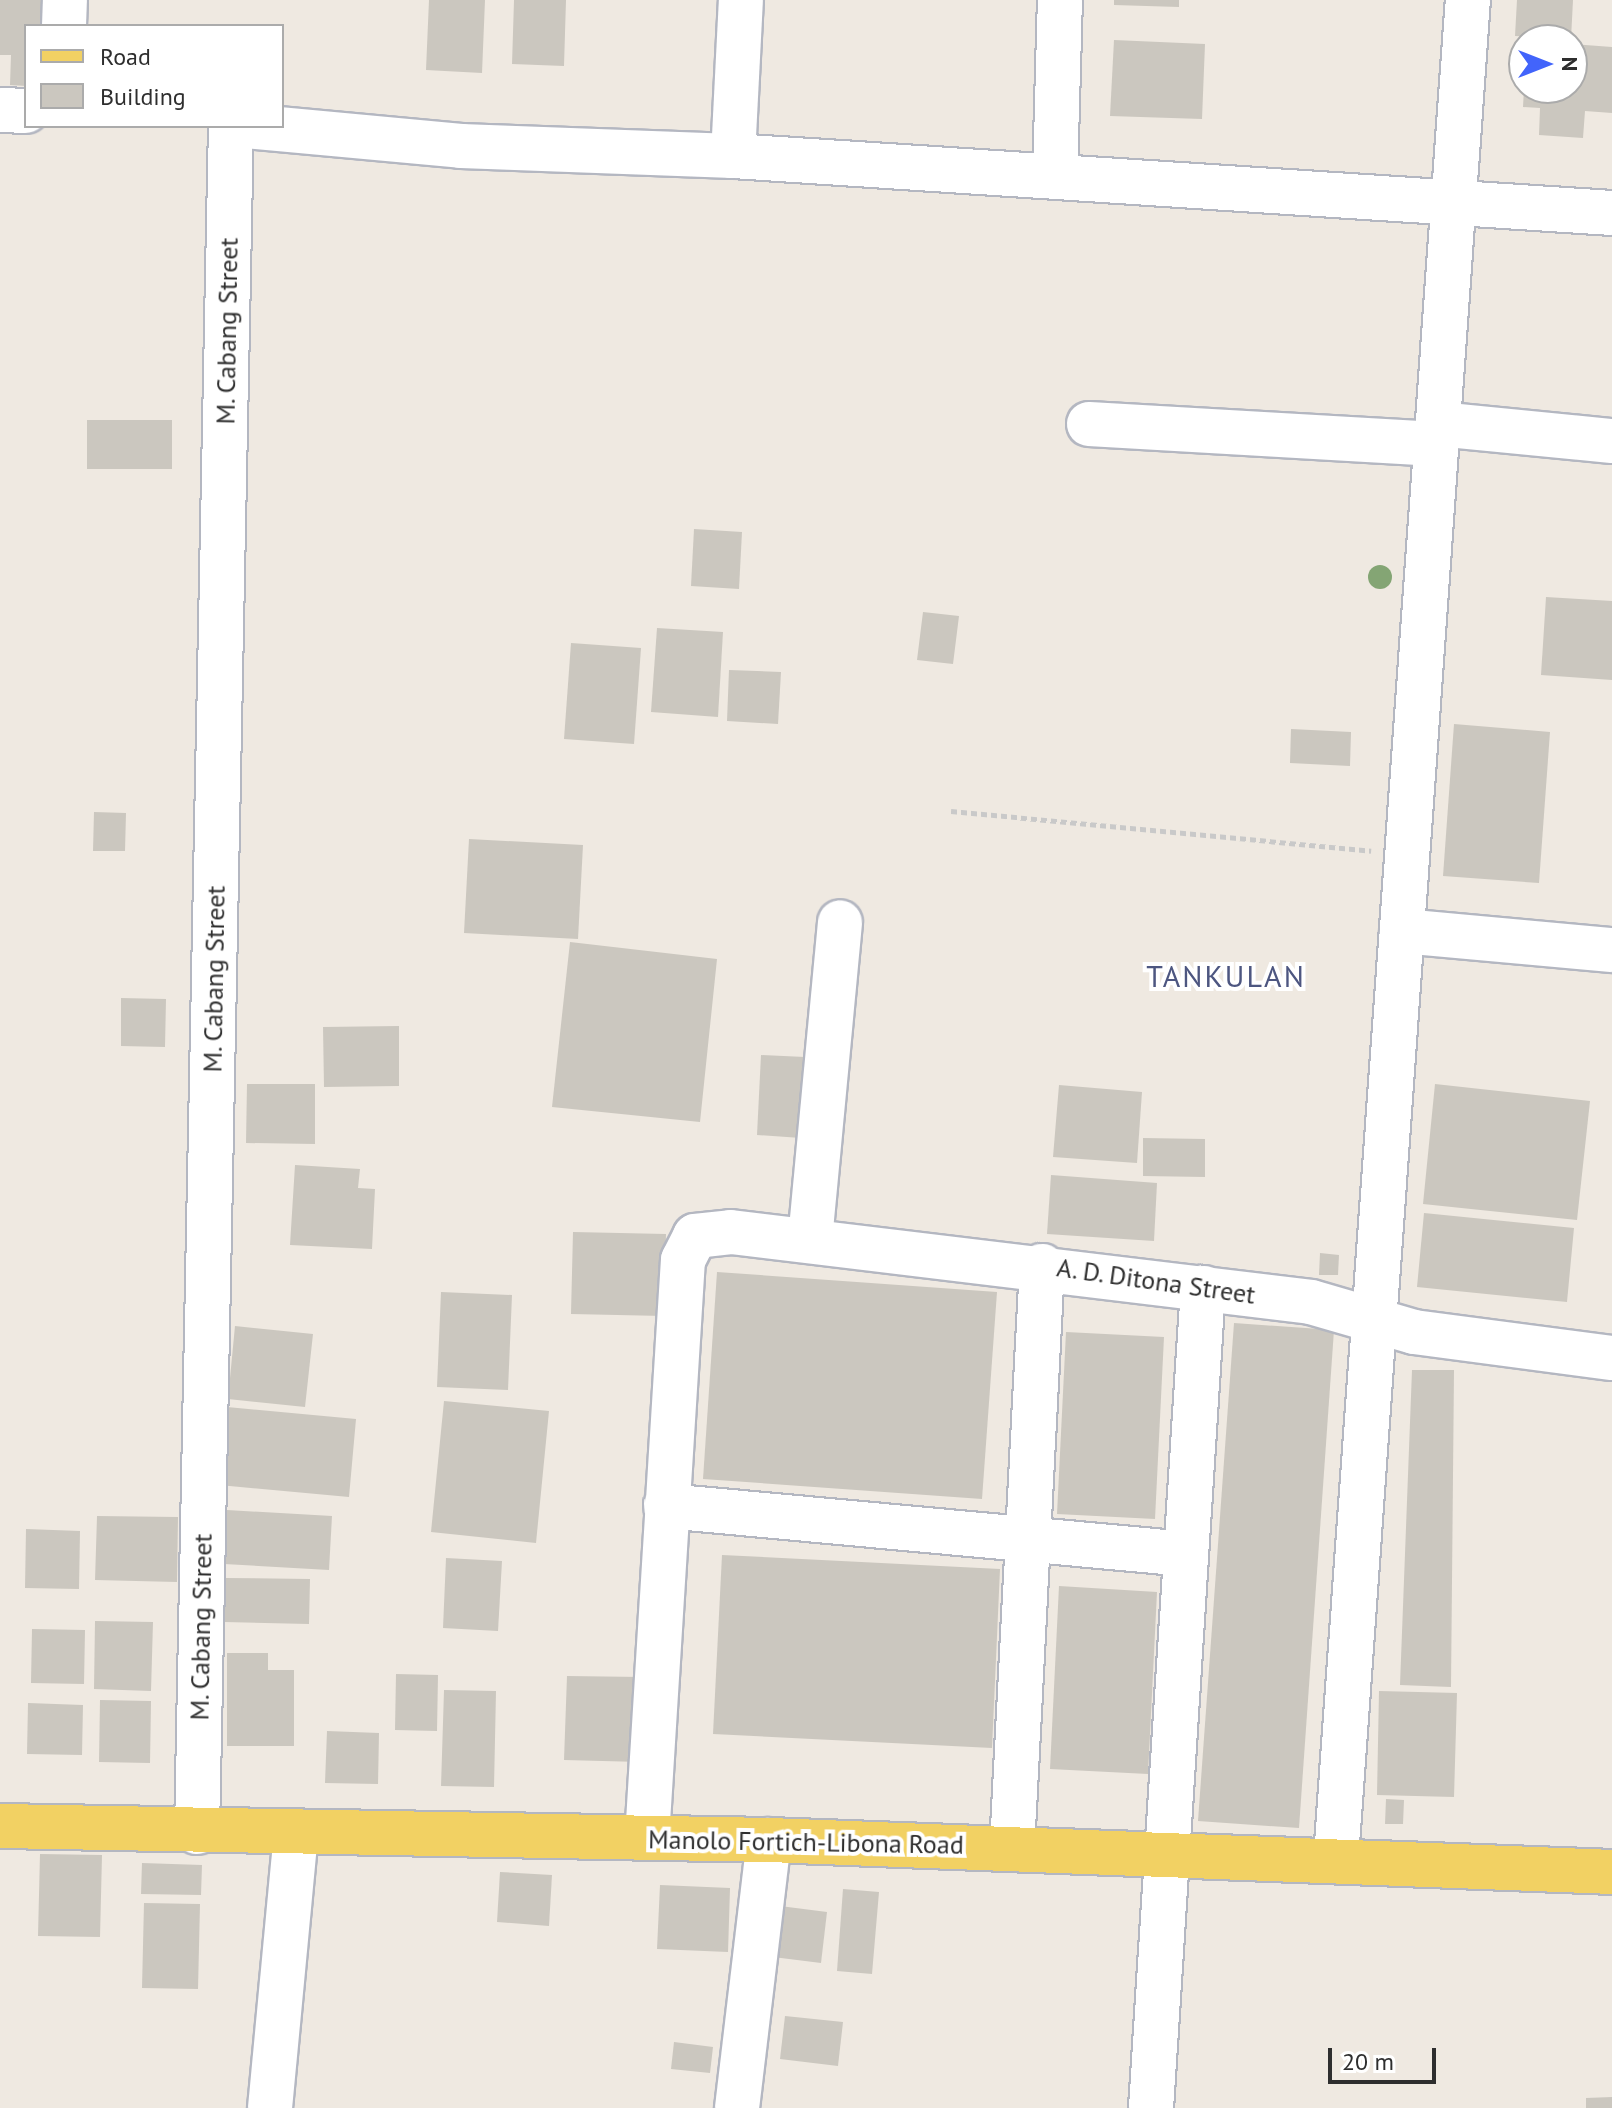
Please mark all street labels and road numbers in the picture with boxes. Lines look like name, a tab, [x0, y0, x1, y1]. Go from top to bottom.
street label: M. Cabang Street	[210, 236, 244, 426]
street label: M. Cabang Street	[197, 884, 231, 1074]
street label: A. D. Ditona Street	[1053, 1251, 1259, 1311]
street label: M. Cabang Street	[184, 1532, 218, 1722]
street label: Manolo Fortich-Libona Road	[648, 1824, 964, 1860]

